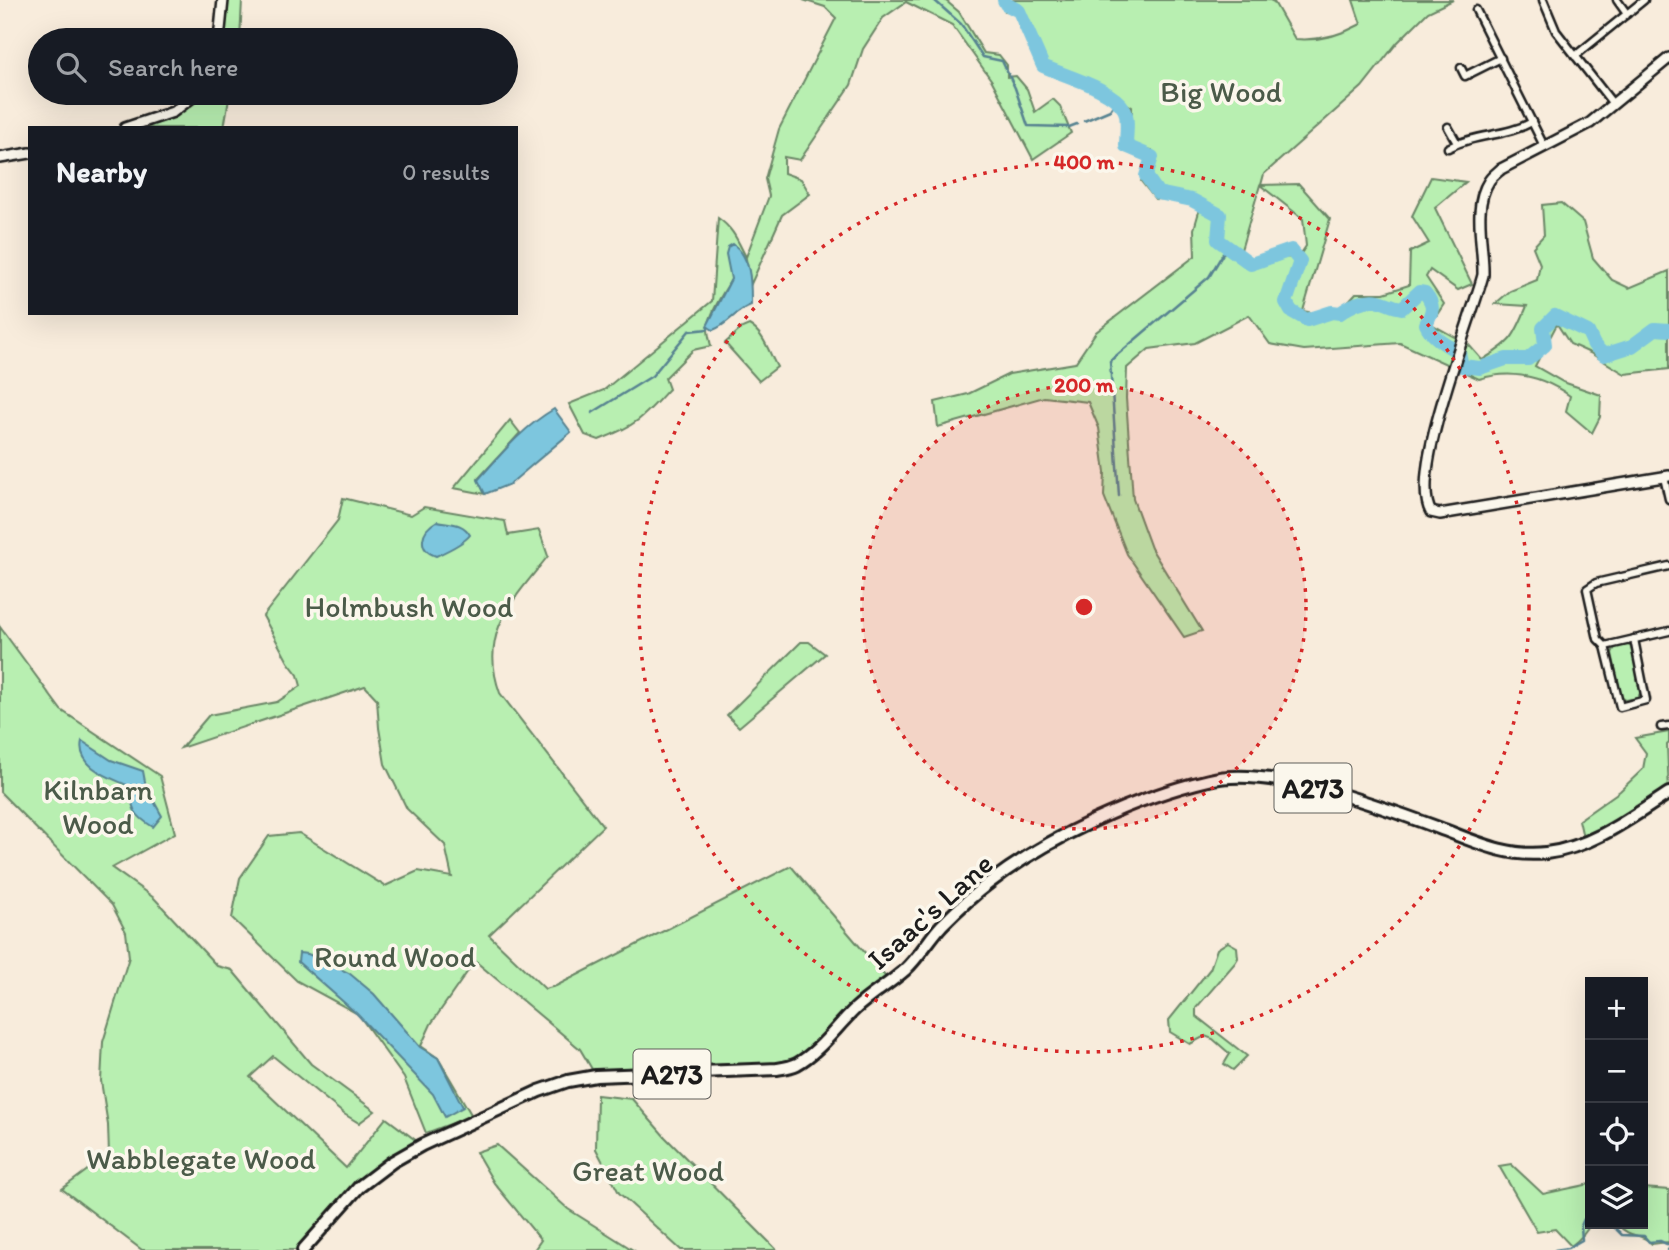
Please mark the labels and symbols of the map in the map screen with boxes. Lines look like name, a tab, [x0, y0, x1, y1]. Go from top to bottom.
park label: Big Wood	[1160, 73, 1282, 110]
text: 400 m	[1054, 149, 1115, 174]
text: 200 m	[1054, 372, 1114, 397]
park label: Holmbush Wood	[305, 588, 513, 625]
centre of rings	[1072, 595, 1096, 619]
road number: A273	[1274, 764, 1352, 812]
park label: Kilnbarn Wood	[43, 771, 153, 842]
street label: Isaac's Lane	[859, 845, 1001, 977]
park label: Round Wood	[314, 938, 476, 975]
road number: A273	[634, 1050, 710, 1098]
park label: Wabblegate Wood	[86, 1140, 316, 1177]
park label: Great Wood	[572, 1152, 724, 1189]

